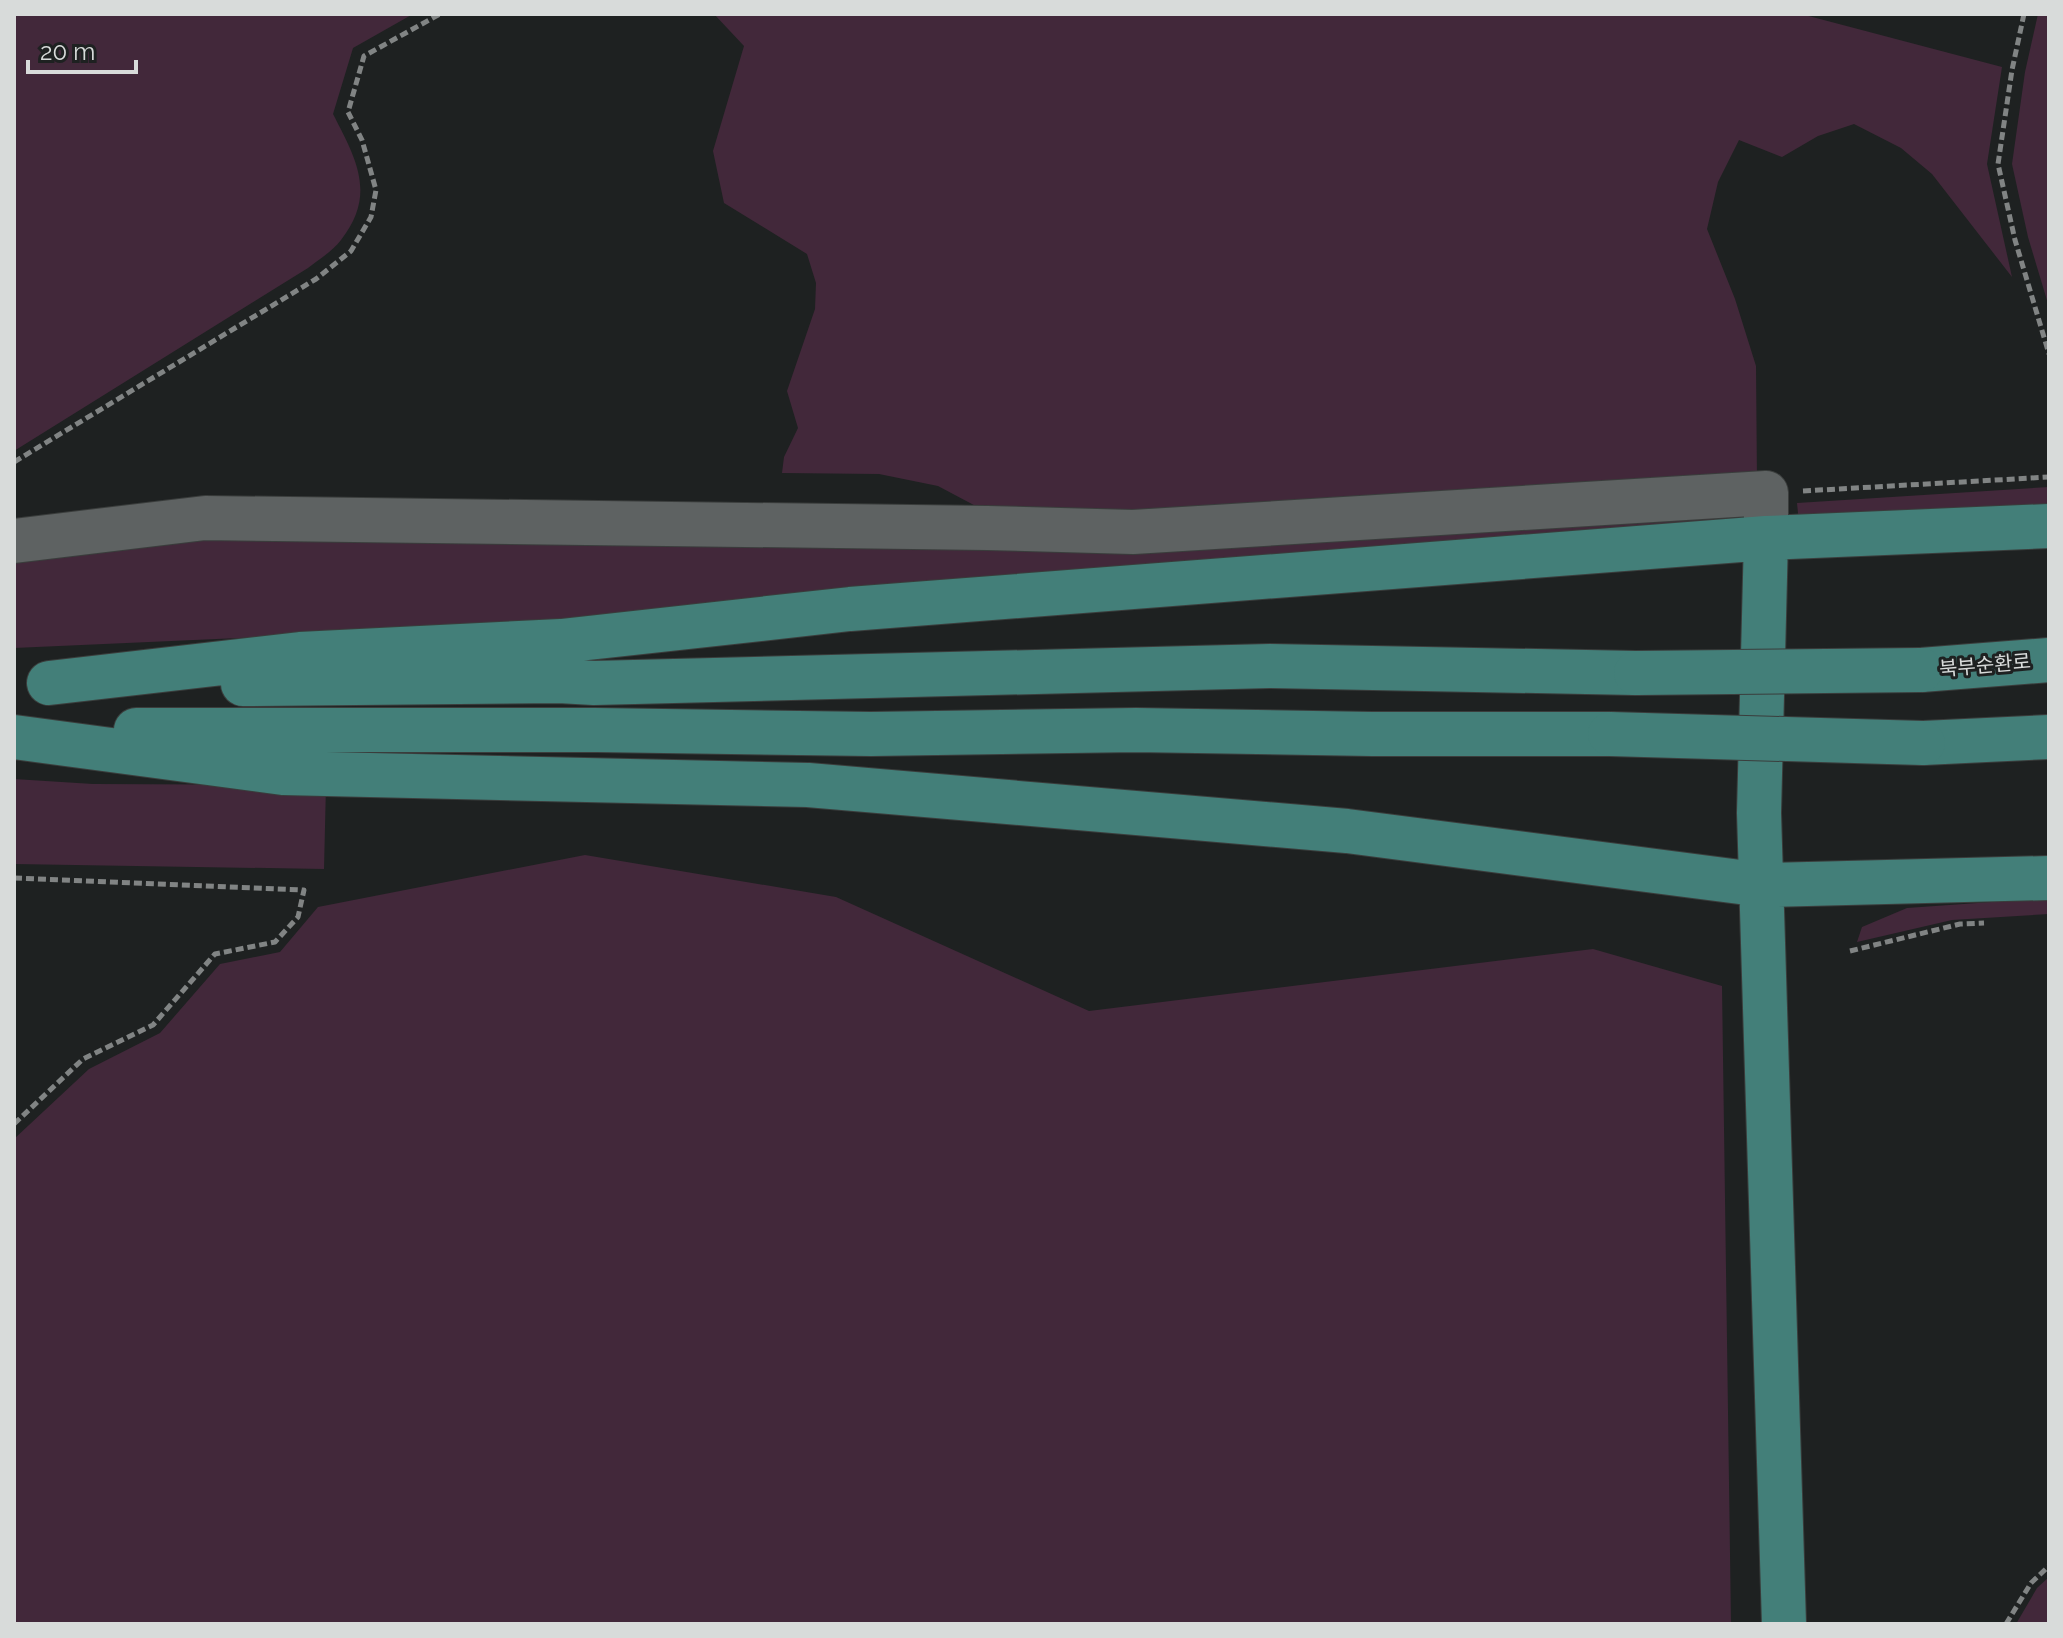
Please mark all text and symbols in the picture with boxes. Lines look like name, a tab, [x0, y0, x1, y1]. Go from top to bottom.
scale bar	[28, 24, 136, 74]
text: 20 m	[40, 37, 95, 66]
street label: 북부순환로	[1938, 649, 2032, 681]

